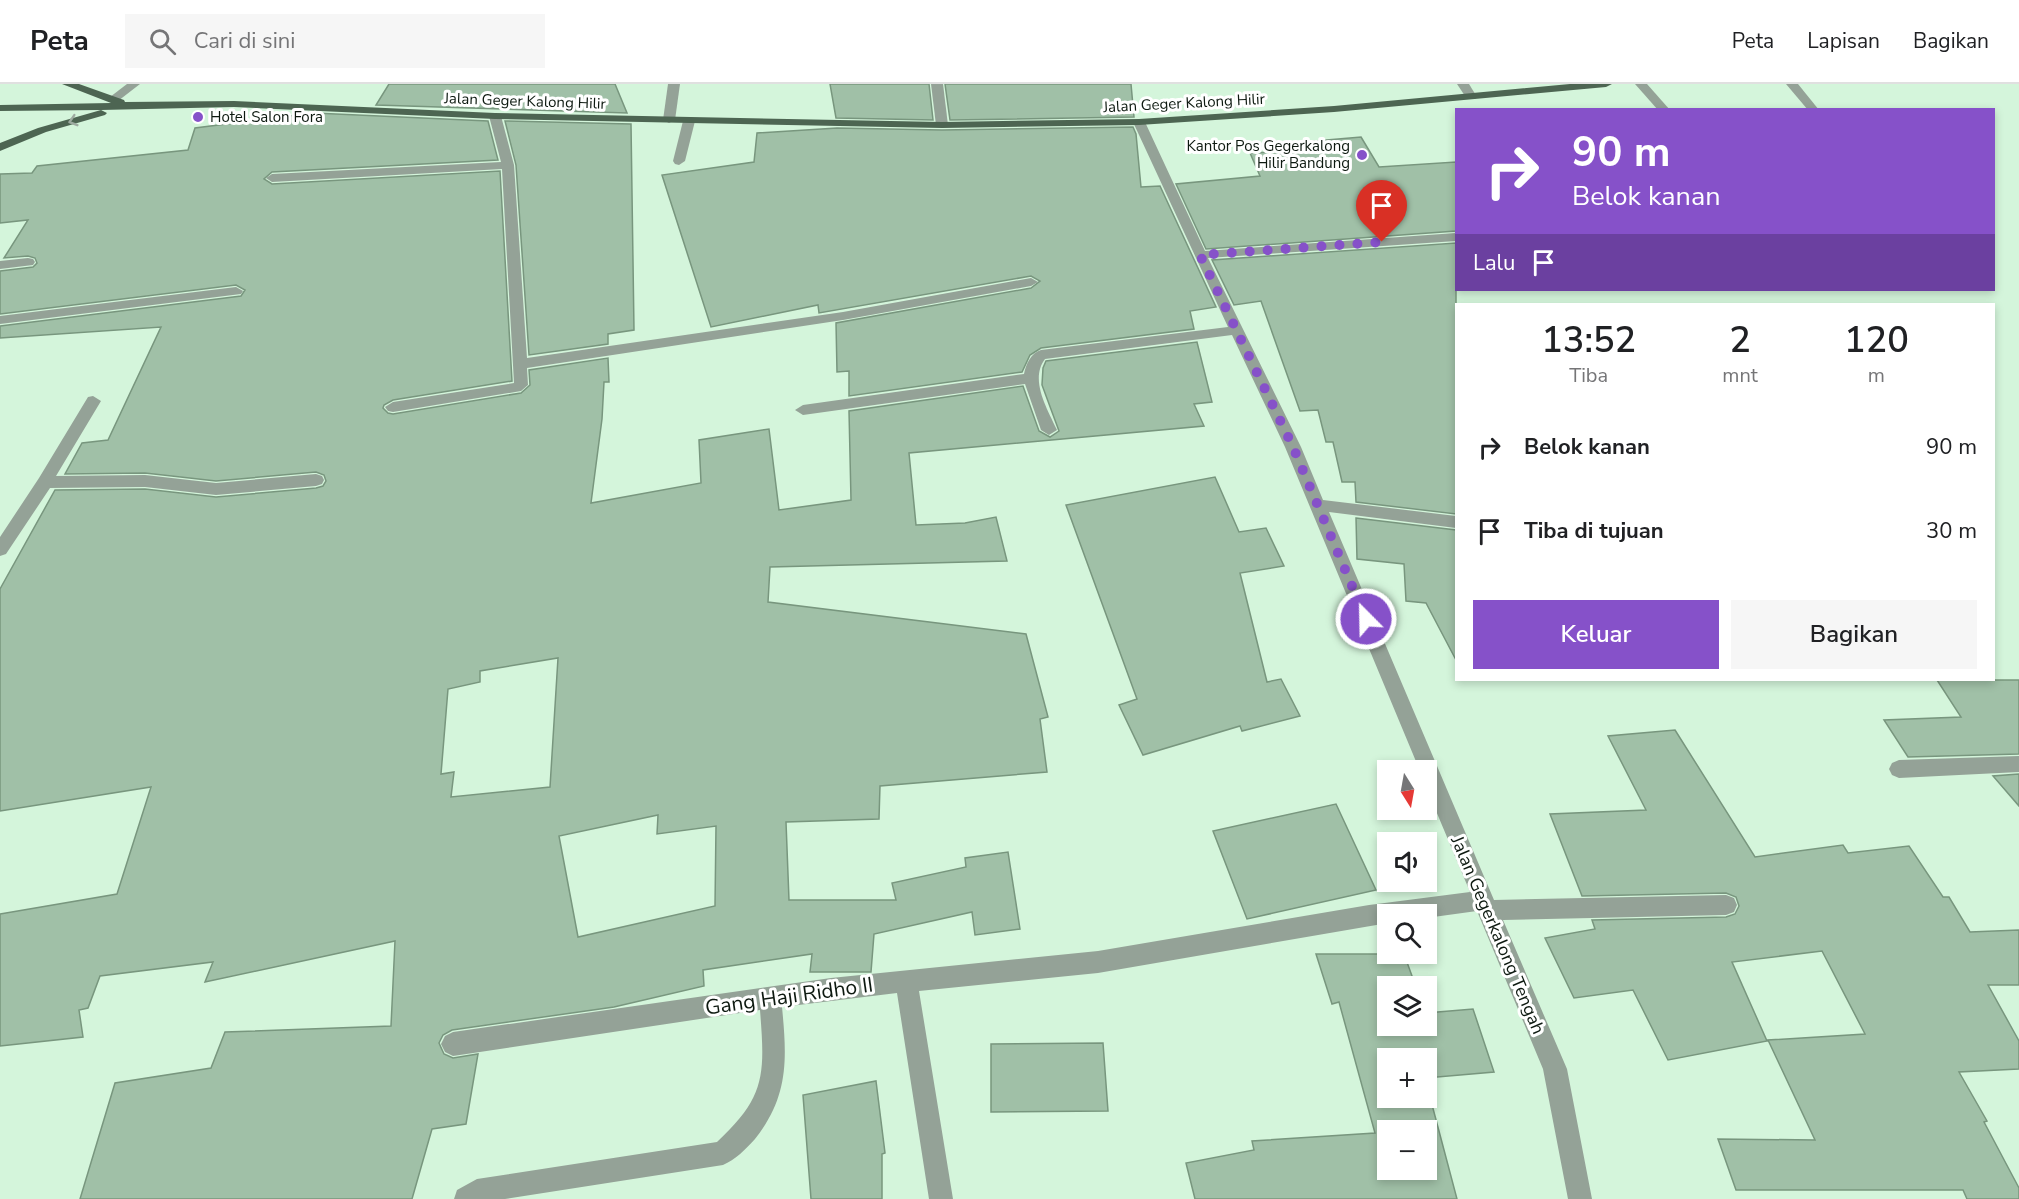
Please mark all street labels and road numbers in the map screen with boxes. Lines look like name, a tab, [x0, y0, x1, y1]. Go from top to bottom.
street label: Jalan Geger Kalong Hilir	[443, 88, 607, 114]
street label: Jalan Geger Kalong Hilir	[1102, 89, 1266, 117]
street label: Jalan Gegerkalong Tengah	[1445, 831, 1551, 1038]
street label: Gang Haji Ridho II	[703, 970, 875, 1022]

